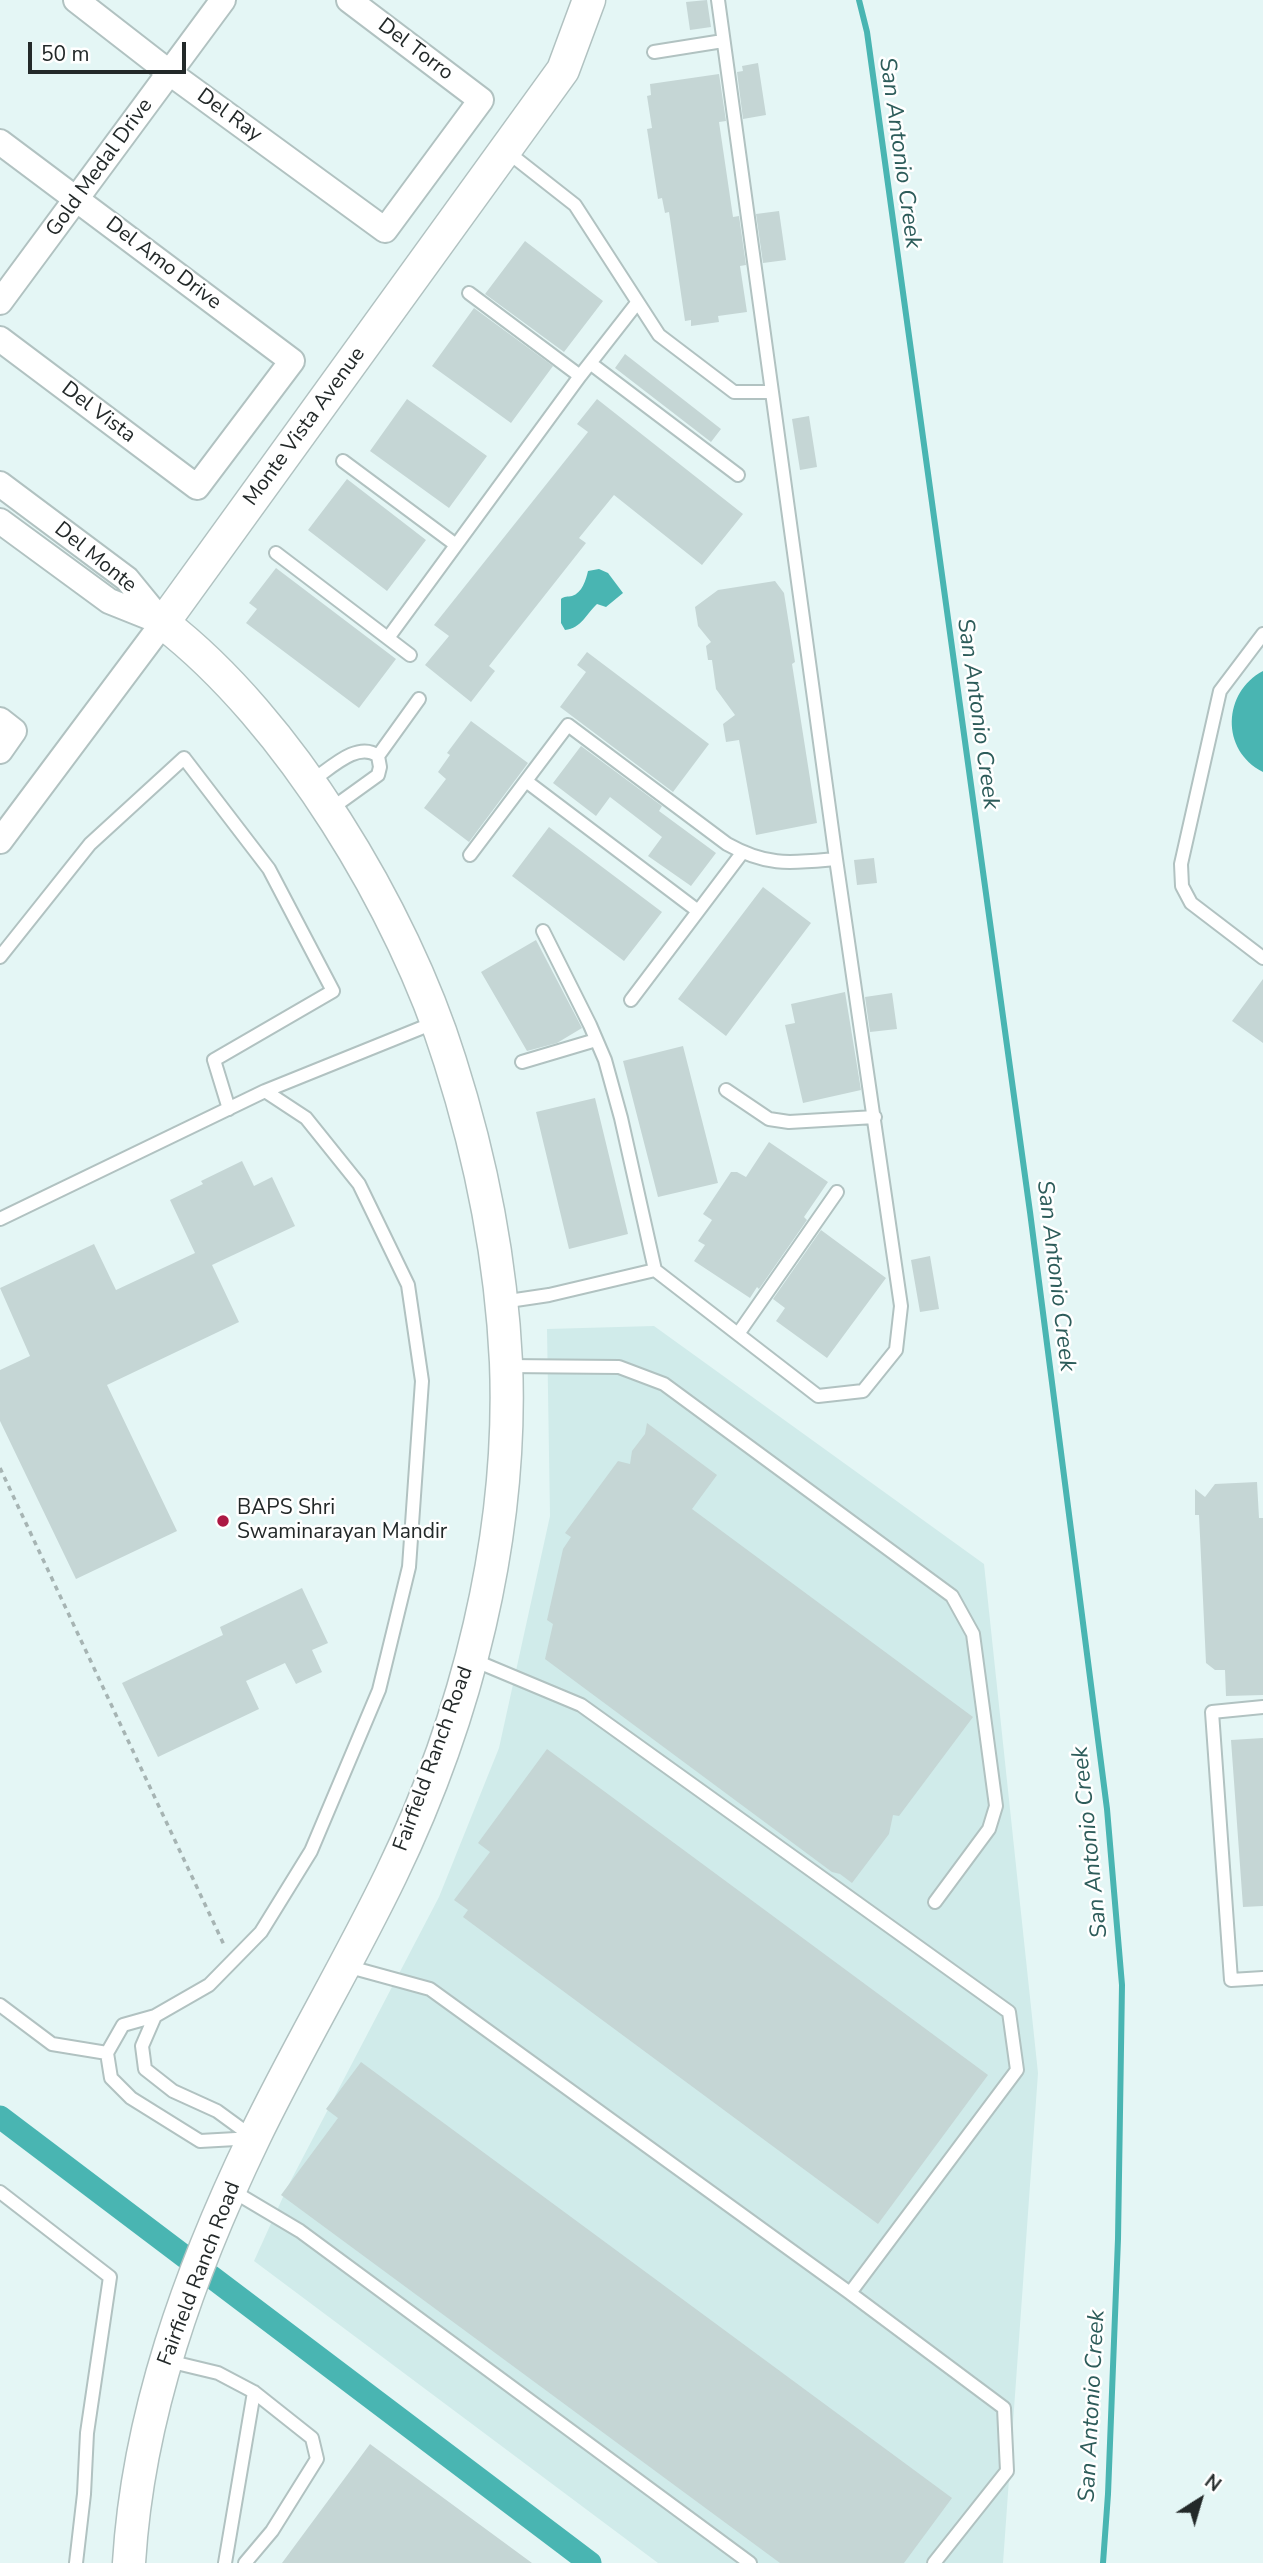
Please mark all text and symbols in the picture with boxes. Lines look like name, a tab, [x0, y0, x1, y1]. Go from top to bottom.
street label: Del Torro	[372, 14, 458, 86]
scale bar	[32, 28, 189, 72]
text: 50 m	[41, 40, 90, 68]
water label: San Antonio Creek	[872, 56, 926, 250]
street label: Del Ray	[192, 84, 266, 148]
street label: Gold Medal Drive	[41, 94, 159, 242]
street label: Del Amo Drive	[100, 212, 226, 316]
street label: Monte Vista Avenue	[239, 343, 371, 511]
street label: Del Vista	[56, 377, 140, 449]
street label: Del Monte	[49, 517, 141, 599]
water label: San Antonio Creek	[950, 617, 1004, 811]
water label: San Antonio Creek	[1030, 1179, 1080, 1373]
place label: BAPS Shri Swaminarayan Mandir	[237, 1496, 447, 1546]
marker: BAPS Shri Swaminarayan Mandir	[215, 1513, 231, 1529]
street label: Fairfield Ranch Road	[389, 1663, 479, 1855]
water label: San Antonio Creek	[1067, 1745, 1115, 1939]
street label: Fairfield Ranch Road	[153, 2179, 247, 2369]
water label: San Antonio Creek	[1074, 2309, 1112, 2503]
north arrow	[1165, 2465, 1235, 2535]
text: N	[1199, 2469, 1226, 2498]

